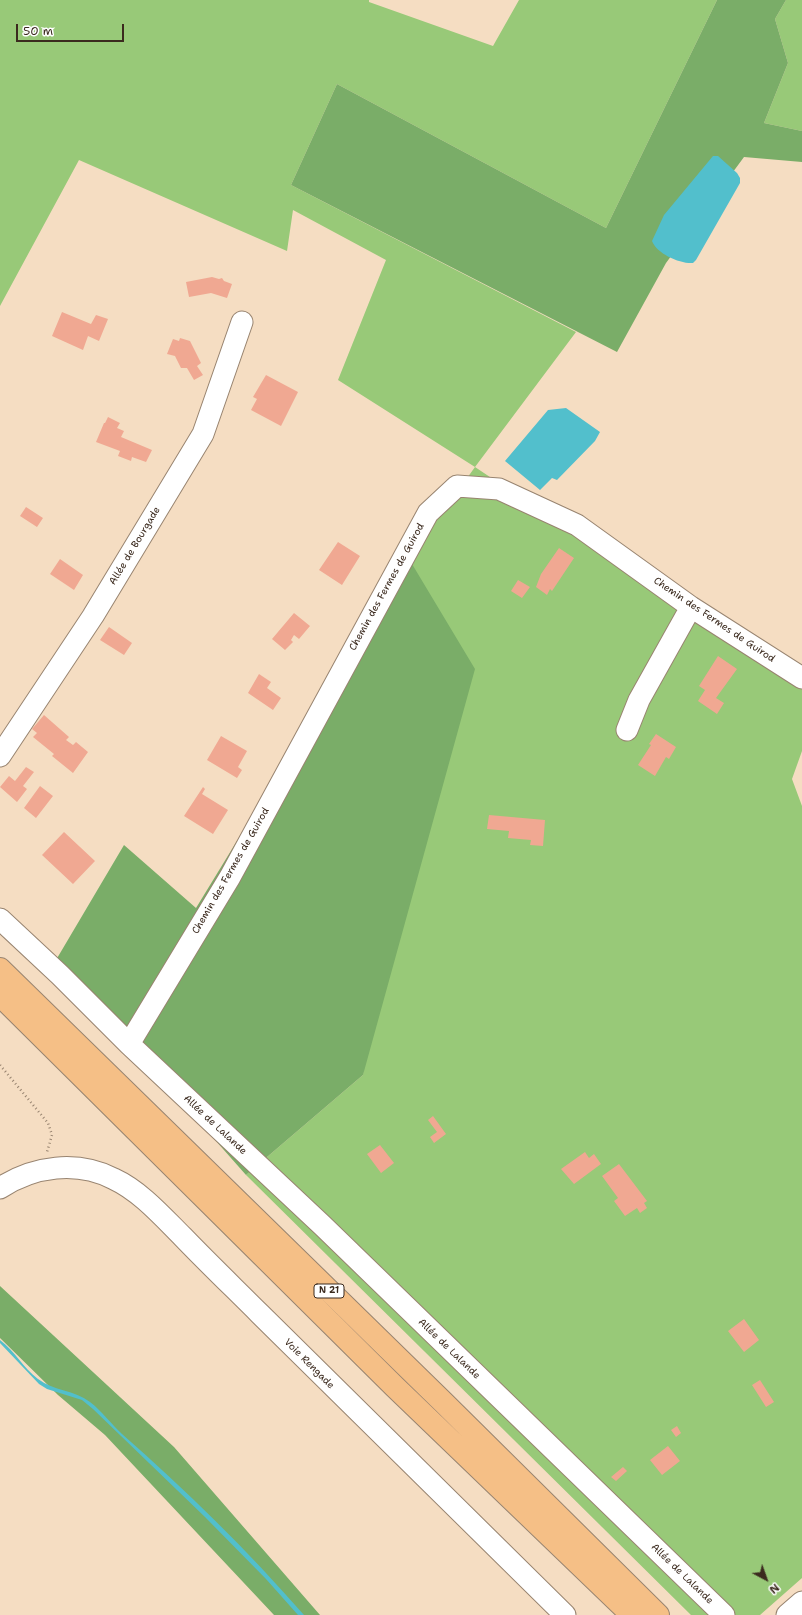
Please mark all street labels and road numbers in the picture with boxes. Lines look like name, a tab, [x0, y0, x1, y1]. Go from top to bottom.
street label: Allée de Bourgade	[107, 505, 163, 587]
street label: Chemin des Fermes de Guirod	[347, 521, 427, 653]
street label: Chemin des Fermes de Guirod	[651, 575, 777, 665]
street label: Chemin des Fermes de Guirod	[190, 806, 272, 936]
street label: Allée de Lalande	[181, 1093, 249, 1157]
road number: N 21	[314, 1284, 344, 1298]
street label: Allée de Lalande	[415, 1316, 483, 1382]
street label: Voie Rengade	[281, 1336, 337, 1392]
street label: Allée de Lalande	[648, 1541, 716, 1607]

